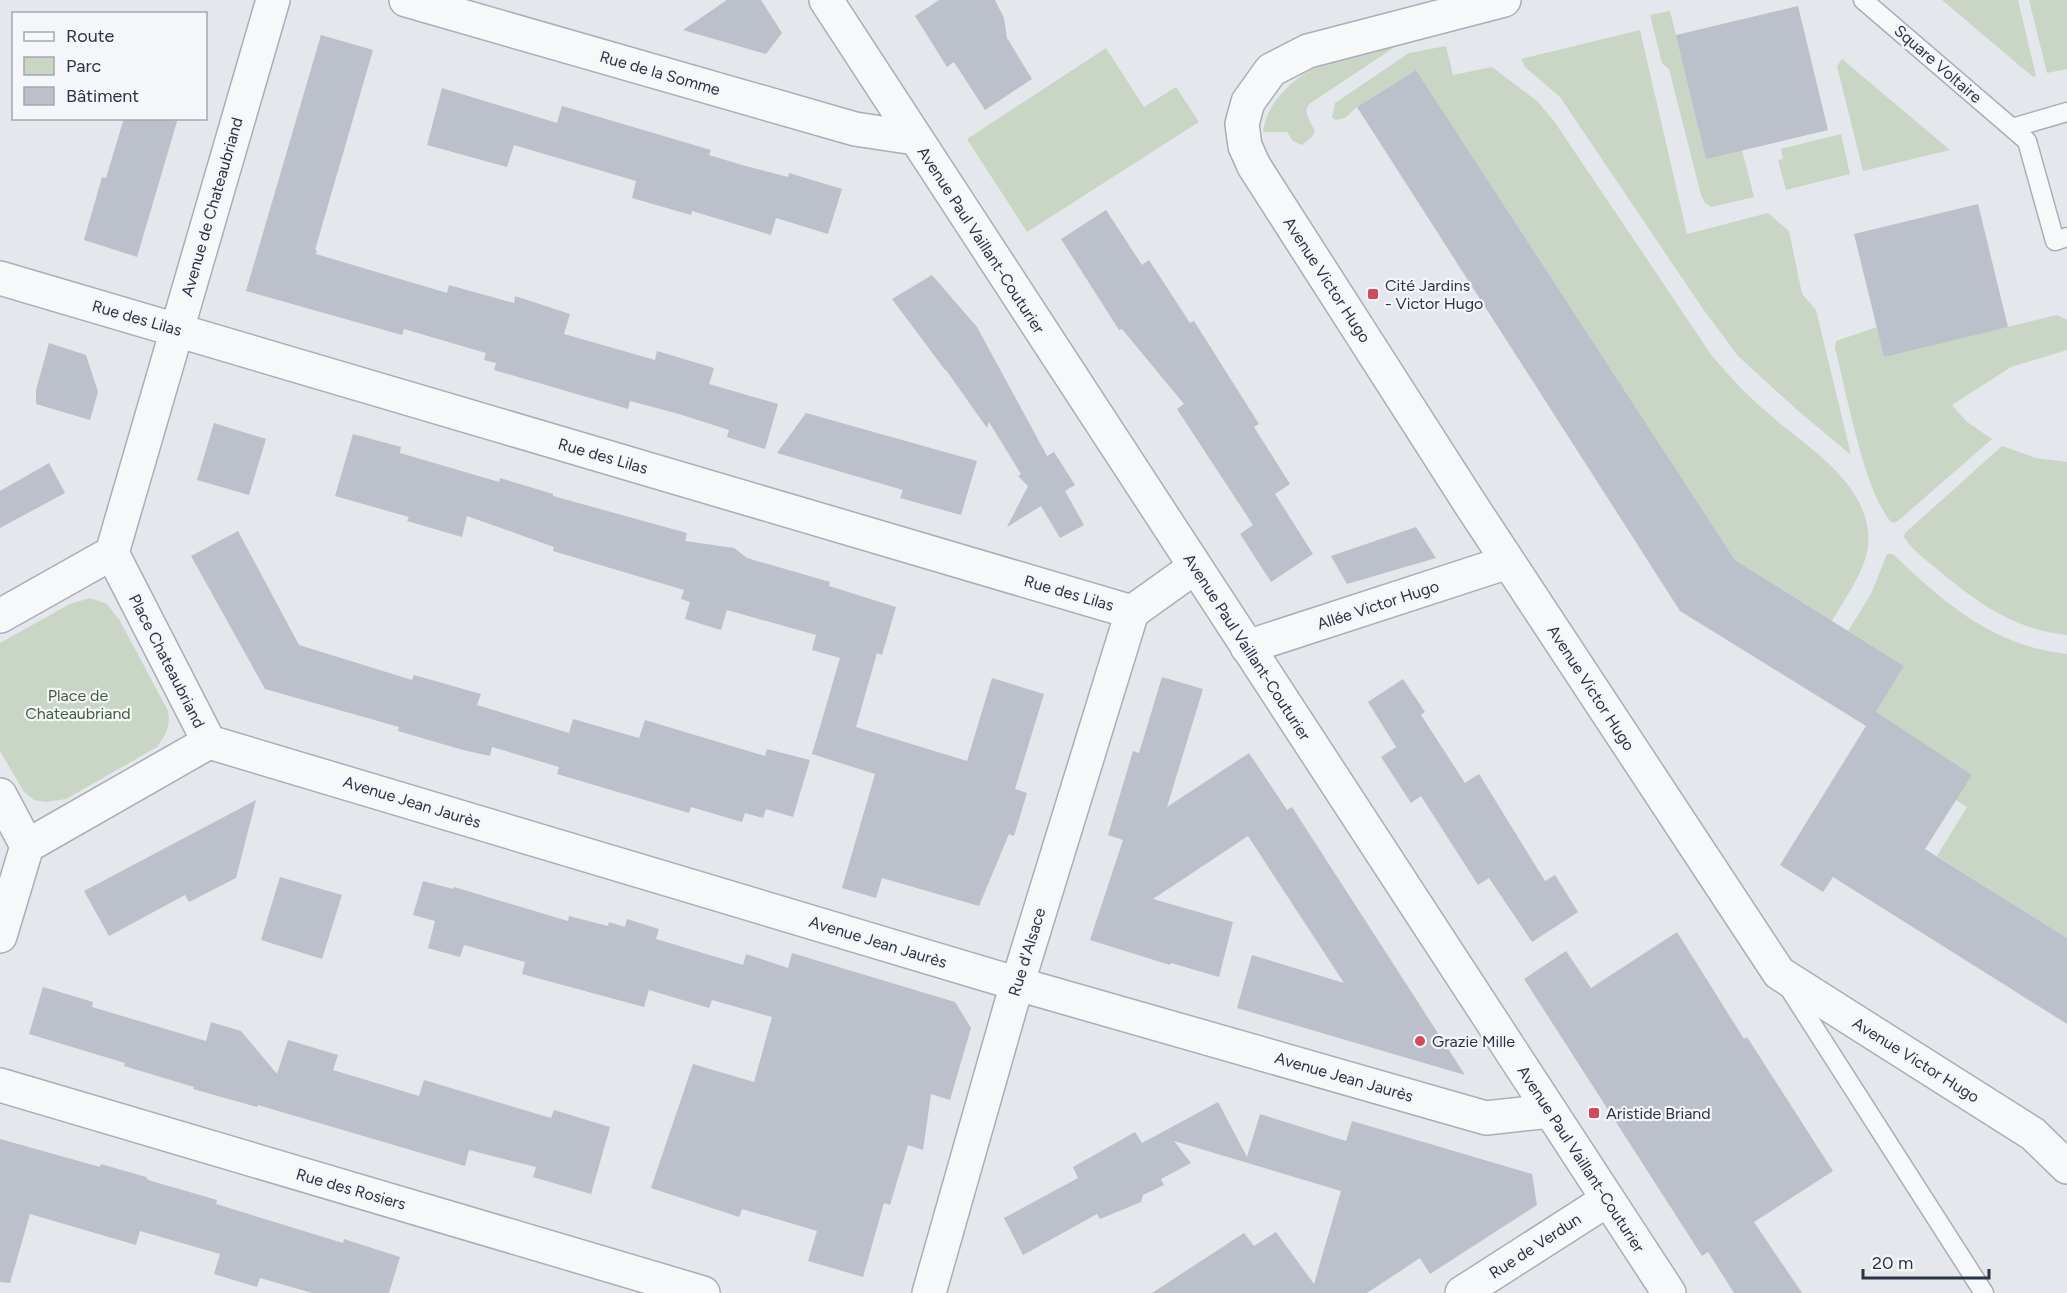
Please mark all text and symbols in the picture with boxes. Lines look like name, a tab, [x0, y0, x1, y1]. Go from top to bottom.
legend	[12, 12, 207, 120]
street label: Square Voltaire	[1890, 21, 1986, 107]
text: Route	[66, 25, 115, 47]
street label: Rue de la Somme	[598, 47, 723, 99]
text: Parc	[66, 55, 102, 77]
text: Bâtiment	[66, 85, 139, 107]
street label: Avenue de Chateaubriand	[177, 115, 247, 299]
street label: Avenue Paul Vaillant-Couturier	[913, 143, 1049, 337]
street label: Avenue Victor Hugo	[1279, 214, 1375, 346]
place label: Cité Jardins - Victor Hugo	[1385, 276, 1483, 313]
marker: Cité Jardins - Victor Hugo	[1366, 287, 1380, 301]
street label: Rue des Lilas	[90, 296, 184, 340]
street label: Rue des Lilas	[556, 434, 650, 478]
street label: Avenue Paul Vaillant-Couturier	[1179, 550, 1315, 744]
street label: Rue des Lilas	[1022, 571, 1116, 615]
street label: Allée Victor Hugo	[1315, 576, 1441, 634]
street label: Place Chateaubriand	[125, 591, 209, 731]
street label: Avenue Victor Hugo	[1543, 622, 1639, 754]
park label: Place de Chateaubriand	[25, 686, 131, 723]
street label: Avenue Jean Jaurès	[341, 772, 483, 832]
street label: Rue d'Alsace	[1005, 905, 1050, 999]
street label: Avenue Jean Jaurès	[807, 912, 949, 972]
street label: Avenue Victor Hugo	[1849, 1013, 1983, 1107]
place label: Grazie Mille	[1432, 1032, 1515, 1051]
marker: Grazie Mille	[1413, 1034, 1427, 1048]
street label: Avenue Jean Jaurès	[1273, 1048, 1415, 1106]
street label: Avenue Paul Vaillant-Couturier	[1513, 1062, 1649, 1256]
place label: Aristide Briand	[1606, 1104, 1711, 1123]
marker: Aristide Briand	[1587, 1106, 1601, 1120]
street label: Rue des Rosiers	[294, 1164, 408, 1214]
street label: Rue de Verdun	[1486, 1209, 1584, 1283]
scale bar	[1863, 1242, 1989, 1280]
text: 20 m	[1872, 1252, 1913, 1274]

